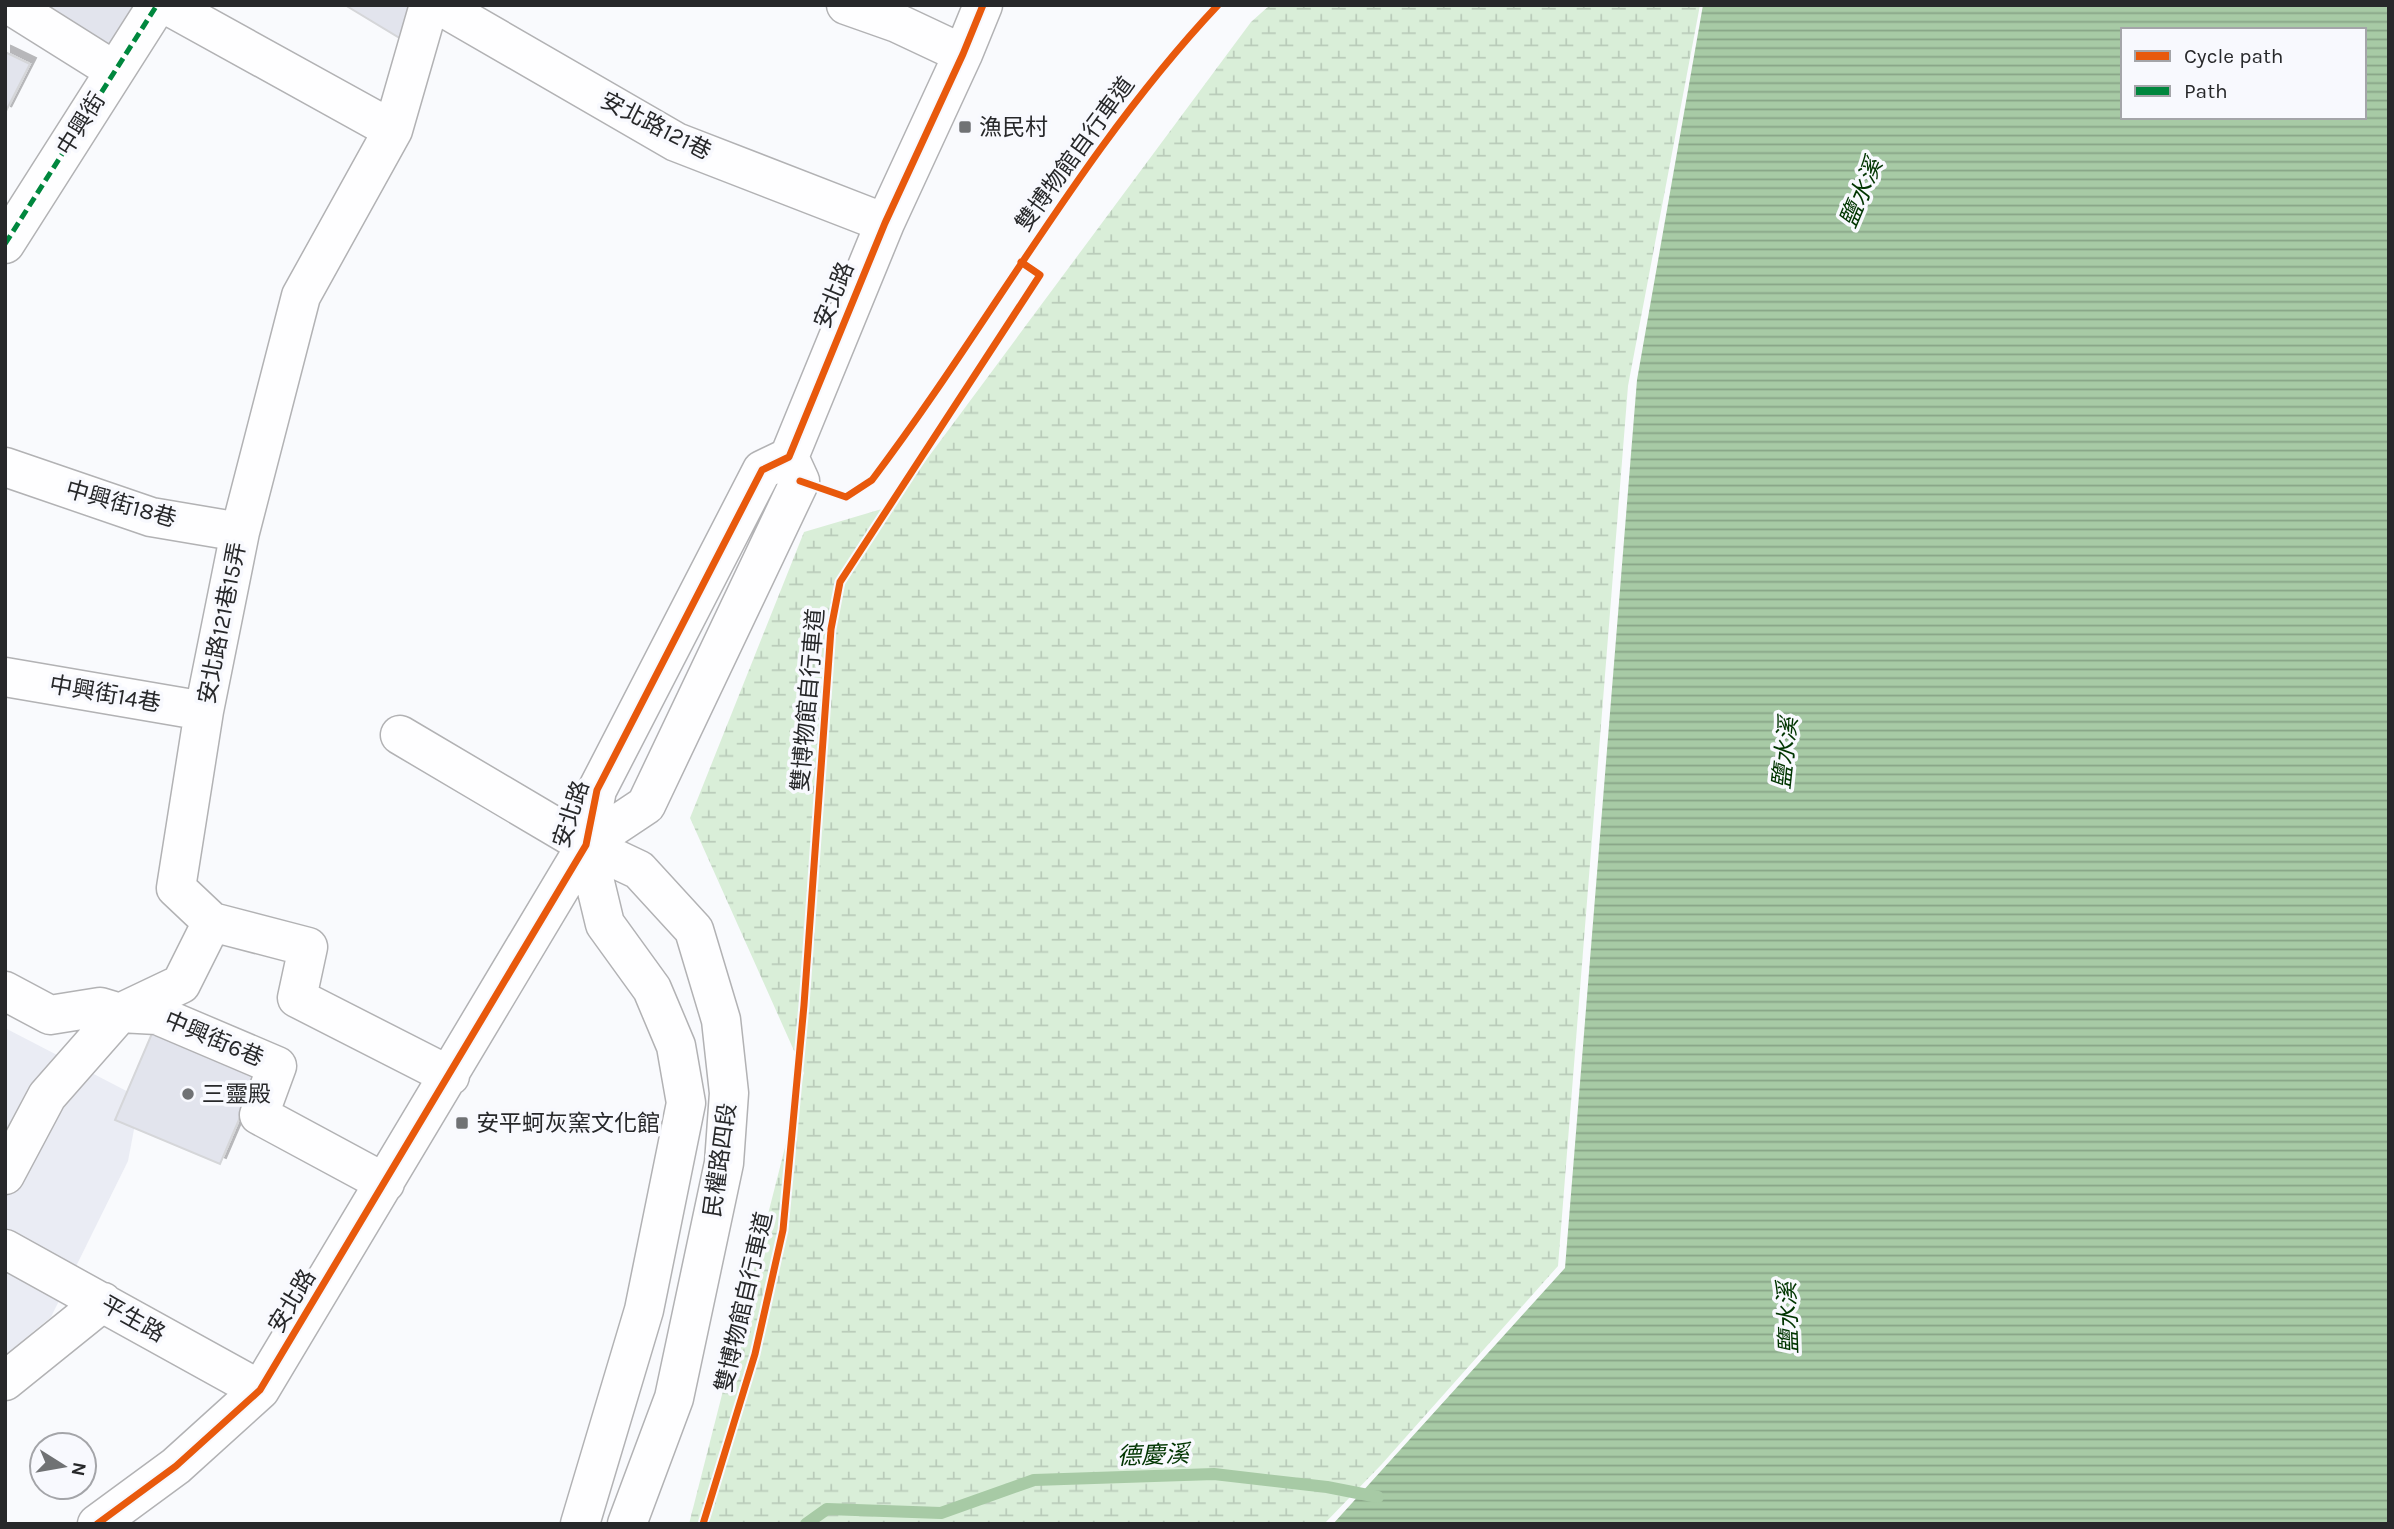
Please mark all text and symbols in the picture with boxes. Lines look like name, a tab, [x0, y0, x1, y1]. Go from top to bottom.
legend	[2121, 28, 2366, 119]
text: Cycle path	[2184, 44, 2284, 68]
street label: 雙博物館自行車道	[1010, 72, 1140, 236]
text: Path	[2184, 79, 2228, 103]
street label: 安北路121巷	[596, 87, 716, 165]
street label: 中興街	[51, 88, 111, 160]
place label: 漁民村	[979, 114, 1048, 141]
marker: 漁民村	[957, 119, 973, 135]
water label: 鹽水溪	[1834, 152, 1889, 232]
street label: 安北路	[809, 258, 859, 332]
street label: 中興街18巷	[63, 475, 179, 533]
street label: 安北路121巷15弄	[193, 540, 251, 706]
street label: 雙博物館自行車道	[787, 607, 829, 793]
street label: 中興街14巷	[47, 671, 163, 717]
water label: 鹽水溪	[1767, 713, 1803, 790]
street label: 安北路	[547, 777, 595, 851]
street label: 中興街6巷	[160, 1006, 268, 1072]
place label: 三靈殿	[202, 1081, 271, 1108]
marker: 三靈殿	[180, 1086, 196, 1102]
street label: 民權路四段	[699, 1101, 741, 1219]
place label: 安平蚵灰窯文化館	[476, 1110, 660, 1137]
marker: 安平蚵灰窯文化館	[454, 1115, 470, 1131]
street label: 雙博物館自行車道	[710, 1209, 778, 1395]
street label: 安北路	[263, 1264, 321, 1338]
water label: 鹽水溪	[1773, 1279, 1803, 1354]
street label: 平生路	[96, 1290, 170, 1348]
north arrow	[28, 1431, 98, 1501]
water label: 德慶溪	[1117, 1440, 1192, 1470]
text: N	[67, 1460, 91, 1478]

